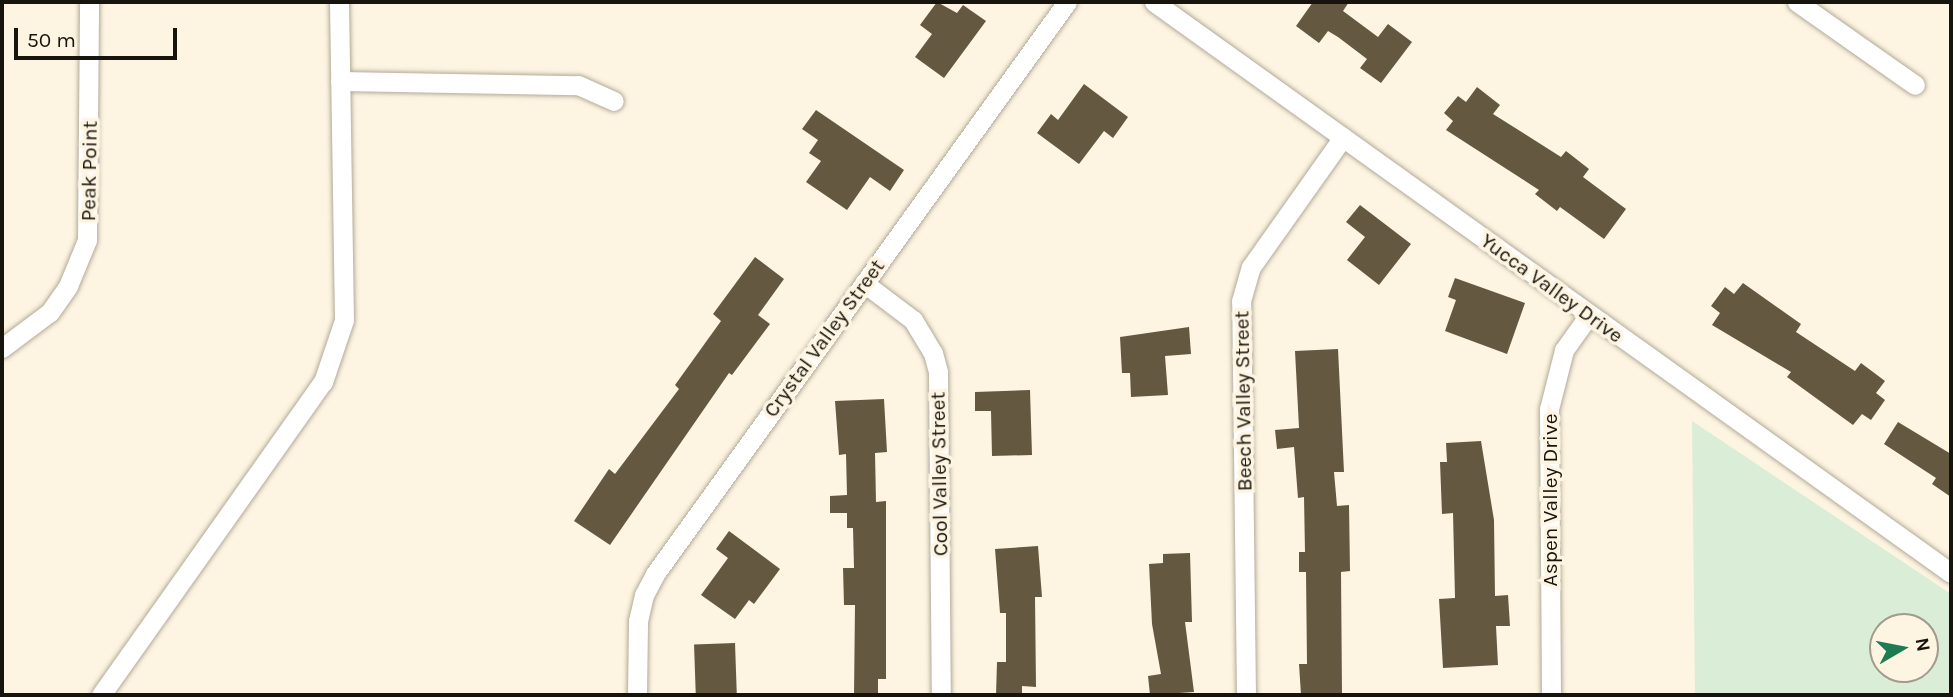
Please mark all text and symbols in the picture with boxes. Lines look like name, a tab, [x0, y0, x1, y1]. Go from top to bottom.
scale bar	[18, 14, 180, 58]
text: 50 m	[27, 28, 76, 52]
street label: Peak Point	[76, 120, 102, 222]
street label: Yucca Valley Drive	[1476, 228, 1628, 348]
street label: Crystal Valley Street	[758, 254, 890, 422]
street label: Beech Valley Street	[1229, 310, 1257, 492]
street label: Cool Valley Street	[925, 392, 953, 556]
street label: Aspen Valley Drive	[1537, 414, 1563, 586]
north arrow	[1869, 613, 1939, 683]
text: N	[1911, 636, 1935, 653]

